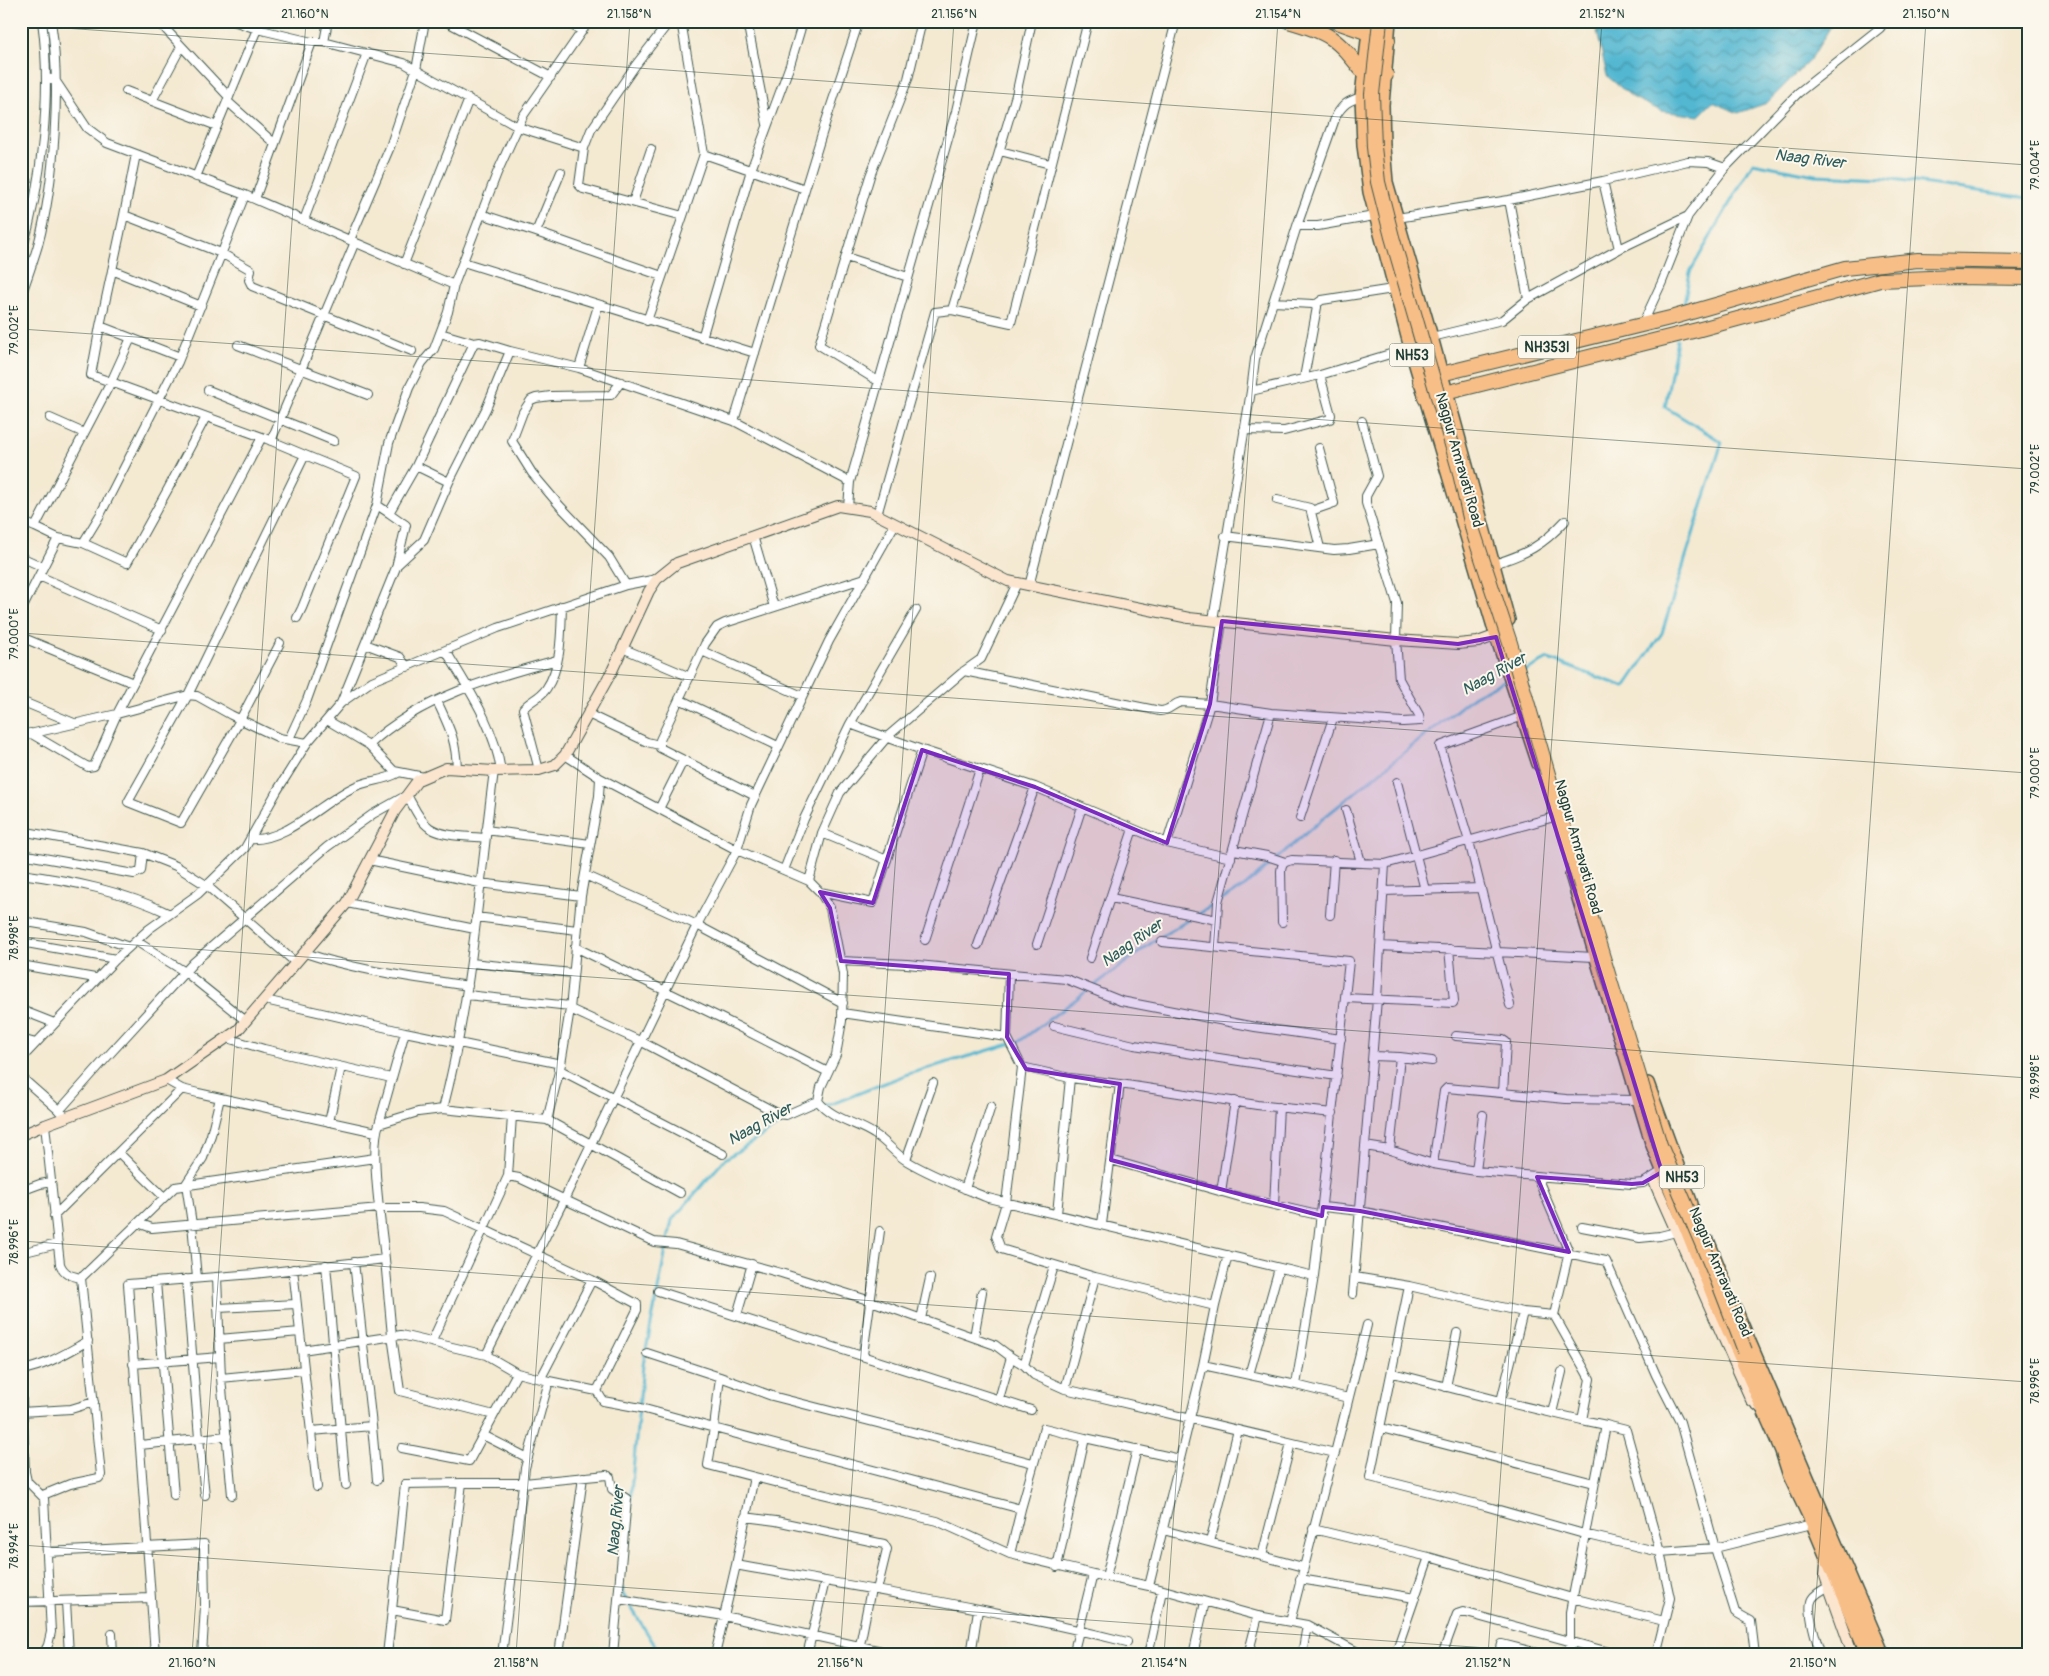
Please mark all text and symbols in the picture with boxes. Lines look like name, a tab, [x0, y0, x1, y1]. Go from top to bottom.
text: 21.160°N	[281, 7, 329, 22]
text: 21.158°N	[607, 7, 651, 22]
text: 21.156°N	[931, 7, 977, 22]
text: 21.154°N	[1255, 7, 1301, 22]
text: 21.152°N	[1579, 7, 1625, 22]
text: 21.150°N	[1903, 7, 1949, 22]
text: 79.004°E	[2028, 140, 2043, 190]
water label: Naag River	[1774, 145, 1849, 174]
text: 79.002°E	[7, 305, 22, 355]
road number: NH353I	[1518, 336, 1576, 358]
road number: NH53	[1390, 344, 1434, 366]
street label: Nagpur Amravati Road	[1431, 390, 1487, 530]
text: 79.002°E	[2028, 444, 2043, 494]
text: 79.000°E	[7, 608, 22, 660]
water label: Naag River	[1458, 647, 1532, 700]
text: 79.000°E	[2028, 747, 2043, 799]
street label: Nagpur Amravati Road	[1550, 777, 1606, 917]
water label: Naag River	[1097, 913, 1169, 971]
text: 78.998°E	[7, 916, 22, 960]
text: 78.998°E	[2028, 1055, 2043, 1099]
water label: Naag River	[724, 1097, 798, 1150]
road number: NH53	[1660, 1166, 1704, 1188]
street label: Nagpur Amravati Road	[1684, 1204, 1756, 1340]
text: 78.996°E	[7, 1219, 22, 1265]
text: 78.996°E	[2028, 1358, 2043, 1404]
water label: Naag River	[603, 1483, 629, 1557]
text: 78.994°E	[7, 1523, 22, 1569]
text: 21.160°N	[168, 1656, 216, 1671]
text: 21.158°N	[494, 1656, 538, 1671]
text: 21.156°N	[817, 1656, 863, 1671]
text: 21.154°N	[1141, 1656, 1187, 1671]
text: 21.152°N	[1465, 1656, 1511, 1671]
text: 21.150°N	[1790, 1656, 1836, 1671]

